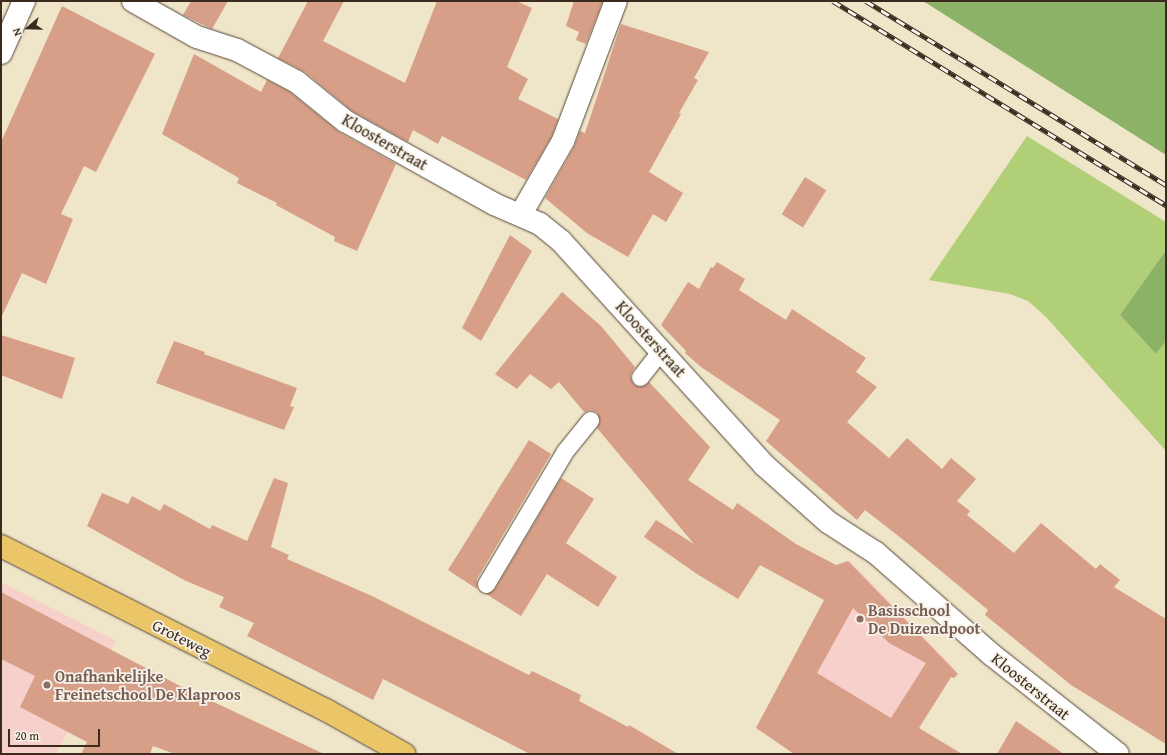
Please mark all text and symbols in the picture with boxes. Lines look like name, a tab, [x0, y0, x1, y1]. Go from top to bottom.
north arrow	[8, 8, 48, 48]
text: N	[8, 26, 26, 38]
street label: Kloosterstraat	[339, 110, 431, 174]
street label: Kloosterstraat	[612, 297, 690, 381]
place label: Basisschool De Duizendpoot	[868, 600, 981, 638]
marker: Basisschool De Duizendpoot	[855, 614, 865, 624]
street label: Groteweg	[149, 615, 215, 661]
street label: Kloosterstraat	[988, 648, 1074, 724]
place label: Onafhankelijke Freinetschool De Klaproos	[55, 666, 241, 704]
marker: Onafhankelijke Freinetschool De Klaproos	[42, 680, 52, 690]
scale bar	[10, 721, 102, 747]
text: 20 m	[15, 727, 39, 744]

